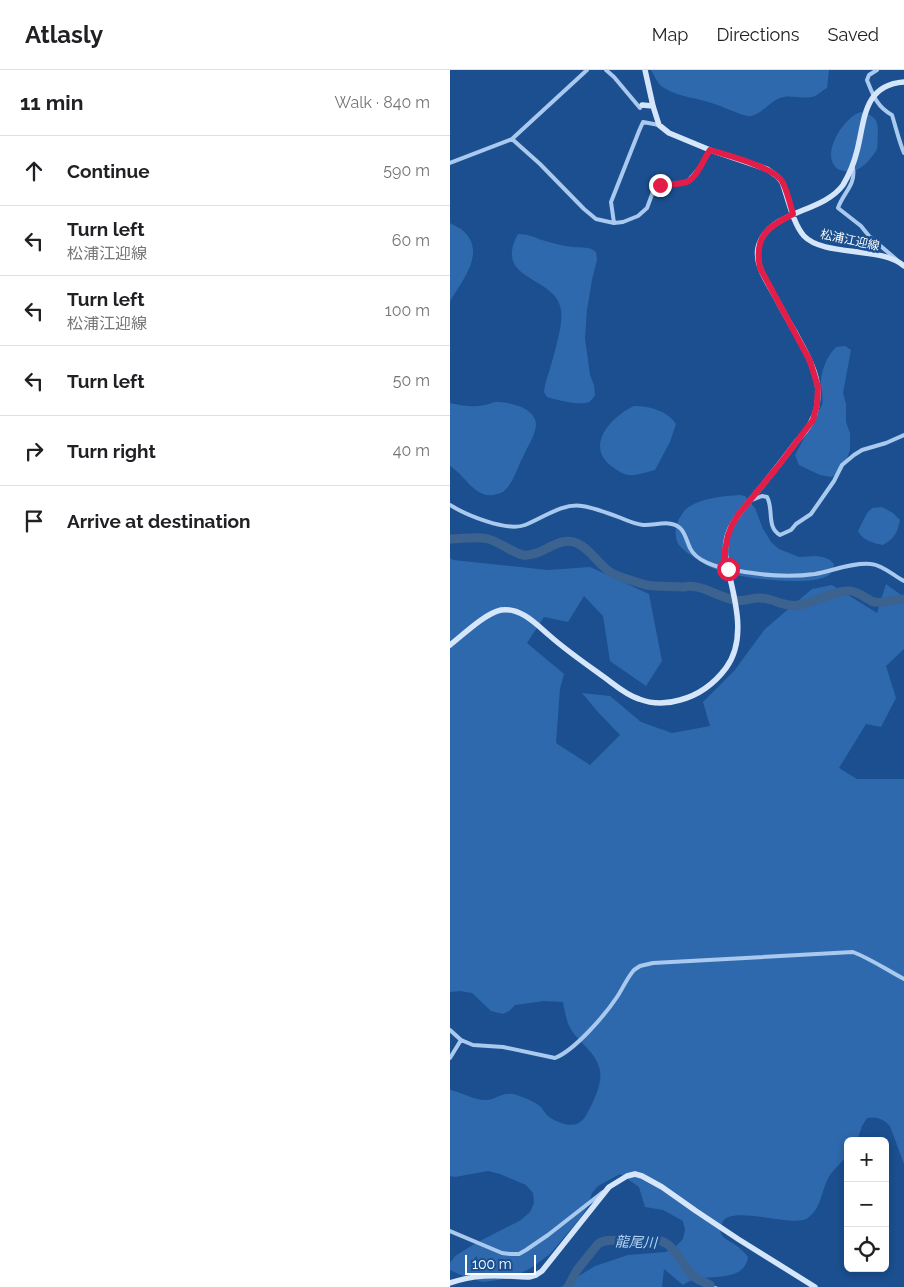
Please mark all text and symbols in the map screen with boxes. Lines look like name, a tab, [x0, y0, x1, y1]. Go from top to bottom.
text: Atlasly	[25, 20, 103, 49]
text: Map	[652, 24, 688, 45]
text: Directions	[716, 24, 800, 45]
text: Saved	[828, 24, 879, 45]
text: 11 min	[20, 90, 83, 115]
text: Walk · 840 m	[335, 93, 430, 112]
icon: ahead	[20, 157, 48, 185]
text: Continue	[67, 160, 150, 182]
text: 590 m	[383, 161, 430, 180]
route end	[649, 174, 672, 197]
text: Turn left	[67, 218, 144, 240]
icon: left	[20, 227, 48, 255]
street label: 松浦江迎線	[819, 227, 881, 253]
text: 60 m	[392, 231, 430, 250]
text: 松浦江迎線	[67, 244, 147, 263]
text: Turn left	[67, 288, 144, 310]
icon: left	[20, 297, 48, 325]
text: 100 m	[385, 301, 430, 320]
text: 松浦江迎線	[67, 314, 147, 333]
icon: left	[20, 367, 48, 395]
text: Turn left	[67, 370, 144, 392]
text: 50 m	[393, 371, 430, 390]
icon: right	[20, 437, 48, 465]
text: Turn right	[67, 440, 156, 462]
text: 40 m	[393, 441, 430, 460]
icon: arrive	[20, 507, 48, 535]
text: Arrive at destination	[67, 510, 251, 532]
route start	[717, 558, 740, 581]
map controls	[844, 1137, 889, 1272]
button: +	[844, 1137, 889, 1182]
button: −	[844, 1182, 889, 1227]
button: locate	[844, 1227, 889, 1272]
water label: 龍尾川	[615, 1233, 659, 1251]
scale bar	[465, 1252, 536, 1275]
text: 100 m	[472, 1256, 512, 1272]

